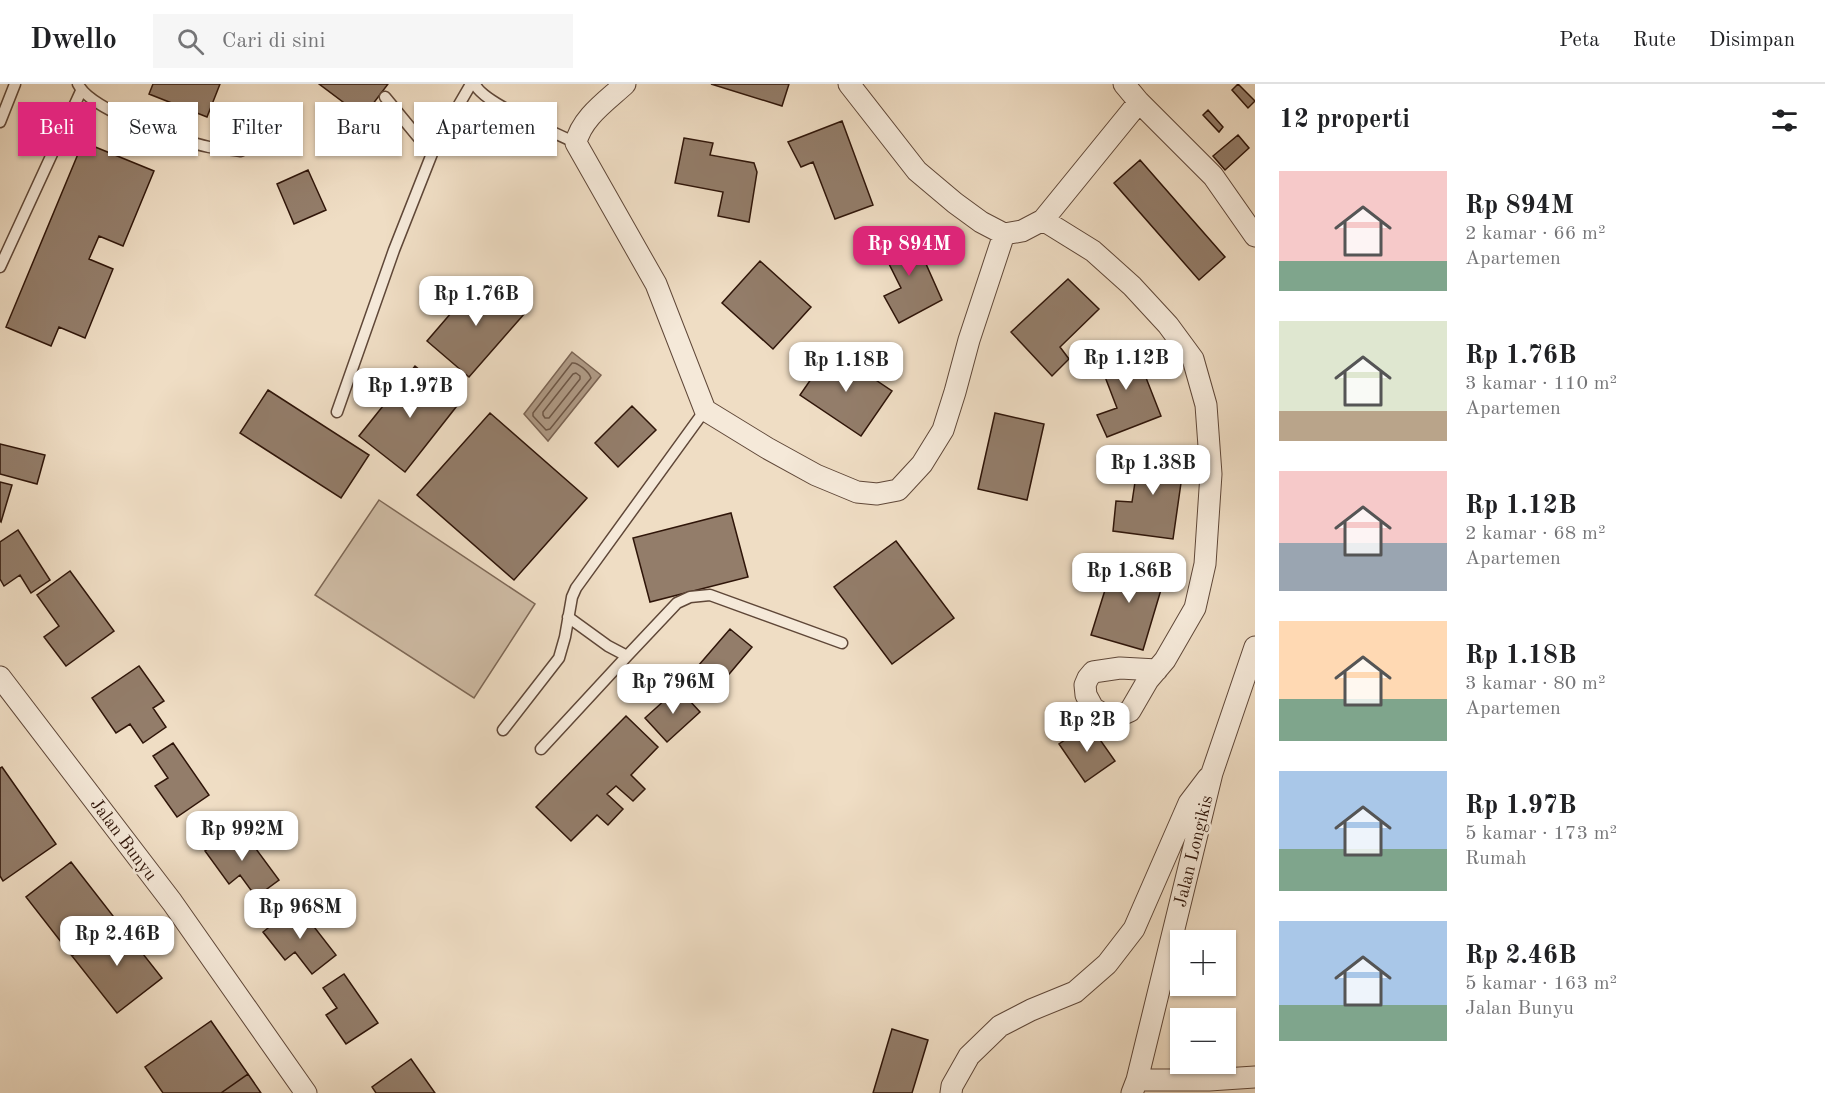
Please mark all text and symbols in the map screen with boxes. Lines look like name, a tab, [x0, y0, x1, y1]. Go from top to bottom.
search box	[153, 14, 573, 68]
icon: search	[174, 25, 207, 58]
text: Dwello	[30, 27, 117, 55]
text: Cari di sini	[222, 30, 325, 52]
text: Peta	[1559, 30, 1600, 51]
text: Rute	[1633, 30, 1676, 51]
text: Disimpan	[1709, 30, 1795, 51]
chip: Beli	[18, 102, 96, 156]
chip: Sewa	[108, 102, 198, 156]
chip: Filter	[210, 102, 303, 156]
chip: Baru	[315, 102, 402, 156]
chip: Apartemen	[414, 102, 557, 156]
icon: filters	[1768, 104, 1801, 137]
text: 12 properti	[1279, 107, 1410, 133]
text: Rp 894M	[1465, 193, 1574, 219]
icon: home	[1327, 195, 1399, 267]
text: 2 kamar · 66 m²	[1465, 224, 1606, 244]
pin: Rp 894M	[854, 226, 964, 277]
text: Rp 894M	[867, 235, 951, 255]
text: Apartemen	[1465, 249, 1561, 269]
pin: Rp 1.76B	[414, 276, 538, 327]
text: Rp 1.76B	[433, 285, 519, 305]
pin: Rp 1.12B	[1064, 340, 1188, 391]
pin: Rp 1.18B	[784, 342, 908, 393]
text: Rp 1.76B	[1465, 343, 1576, 369]
icon: home	[1327, 345, 1399, 417]
text: Rp 1.12B	[1083, 349, 1169, 369]
text: Rp 1.18B	[803, 351, 889, 371]
pin: Rp 1.97B	[348, 368, 472, 419]
text: 3 kamar · 110 m²	[1465, 374, 1617, 394]
text: Rp 1.97B	[367, 377, 453, 397]
text: Apartemen	[1465, 399, 1561, 419]
pin: Rp 1.38B	[1091, 445, 1215, 496]
text: Rp 1.38B	[1110, 454, 1196, 474]
text: Rp 1.12B	[1465, 493, 1576, 519]
icon: home	[1327, 495, 1399, 567]
text: 2 kamar · 68 m²	[1465, 524, 1606, 544]
text: Apartemen	[1465, 549, 1561, 569]
pin: Rp 1.86B	[1067, 553, 1191, 604]
text: Rp 1.86B	[1086, 562, 1172, 582]
text: Rp 1.18B	[1465, 643, 1576, 669]
icon: home	[1327, 645, 1399, 717]
pin: Rp 796M	[618, 664, 728, 715]
text: Rp 796M	[631, 673, 715, 693]
text: 3 kamar · 80 m²	[1465, 674, 1606, 694]
text: Apartemen	[1465, 699, 1561, 719]
pin: Rp 2B	[1045, 702, 1129, 753]
text: Rp 2B	[1059, 711, 1115, 731]
street label: Jalan Longikis	[1171, 793, 1217, 909]
text: Rp 1.97B	[1465, 793, 1576, 819]
street label: Jalan Bunyu	[87, 795, 160, 884]
icon: home	[1327, 795, 1399, 867]
pin: Rp 992M	[187, 811, 297, 862]
text: Rp 992M	[200, 820, 284, 840]
text: 5 kamar · 173 m²	[1465, 824, 1617, 844]
text: Rumah	[1465, 849, 1527, 869]
pin: Rp 968M	[245, 889, 355, 940]
text: Rp 968M	[258, 898, 342, 918]
pin: Rp 2.46B	[55, 916, 179, 967]
text: Rp 2.46B	[74, 925, 160, 945]
map controls	[1170, 930, 1236, 1074]
button: +	[1170, 930, 1236, 996]
text: Rp 2.46B	[1465, 943, 1576, 969]
icon: home	[1327, 945, 1399, 1017]
text: 5 kamar · 163 m²	[1465, 974, 1617, 994]
text: Jalan Bunyu	[1465, 999, 1574, 1019]
button: −	[1170, 1008, 1236, 1074]

